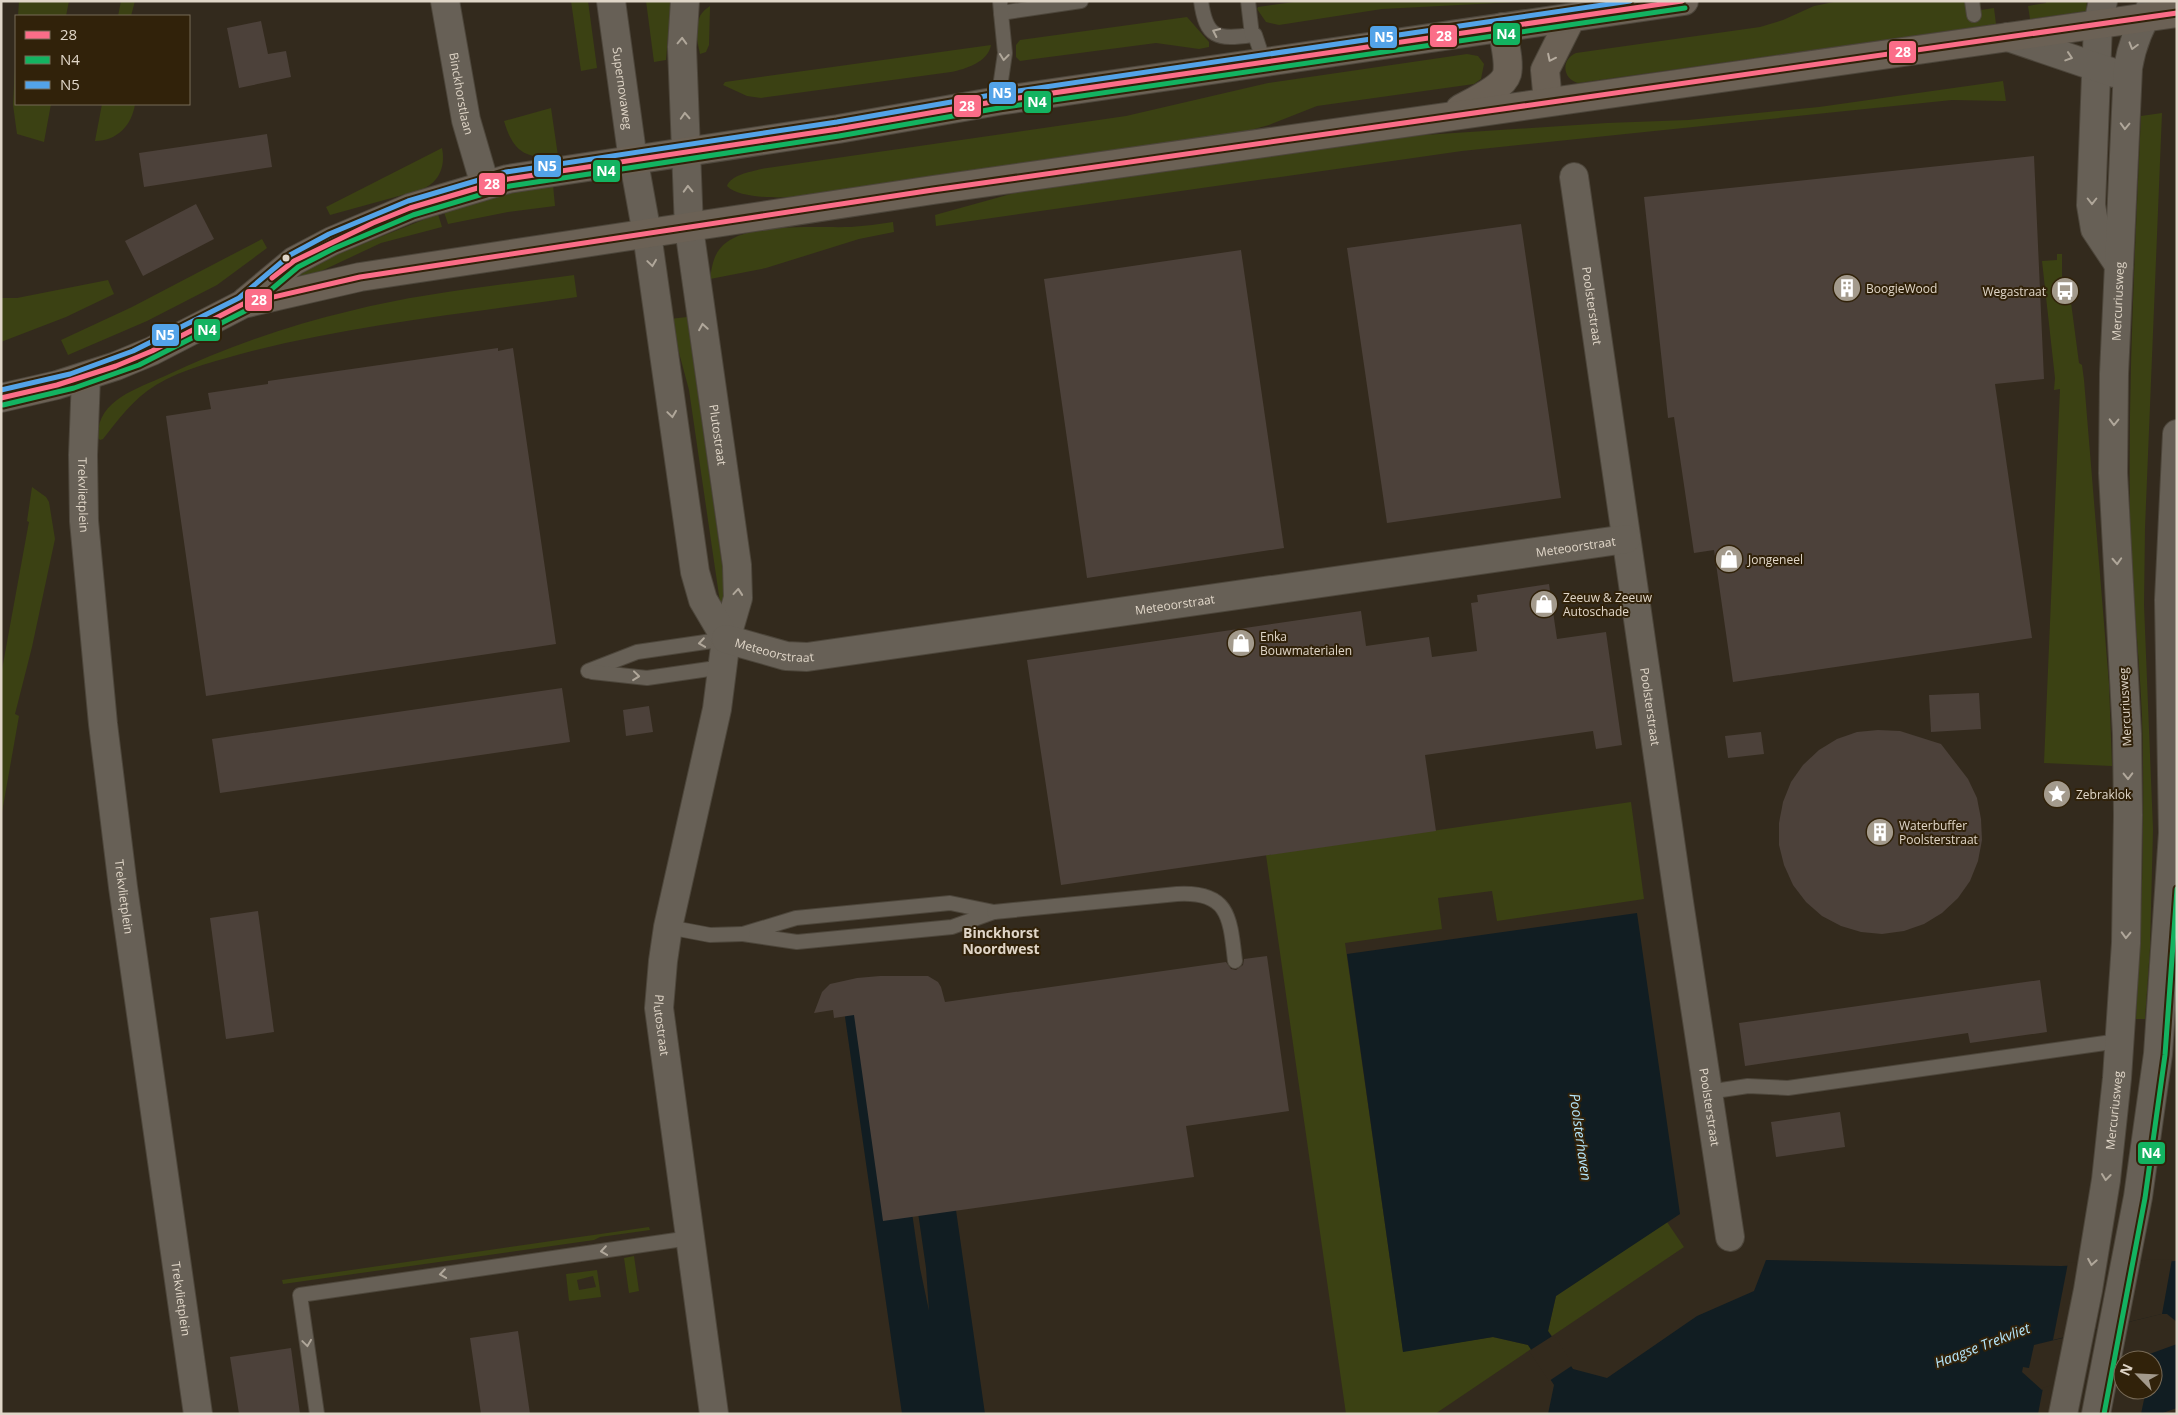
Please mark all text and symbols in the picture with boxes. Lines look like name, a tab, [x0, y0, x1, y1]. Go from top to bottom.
legend	[15, 15, 190, 105]
line badge: N4	[1492, 22, 1521, 46]
text: 28	[60, 24, 77, 44]
line badge: 28	[1429, 24, 1458, 48]
text: N4	[1496, 24, 1516, 43]
line badge: N5	[1369, 25, 1398, 49]
text: 28	[1436, 26, 1452, 45]
text: N5	[1374, 27, 1394, 46]
one-way arrow	[1212, 29, 1221, 39]
one-way arrow	[677, 37, 688, 45]
line badge: 28	[1888, 40, 1917, 64]
text: 28	[1895, 42, 1911, 61]
one-way arrow	[2128, 42, 2138, 50]
street label: Supernovaweg	[609, 46, 637, 131]
text: N4	[60, 49, 80, 69]
street label: Binckhorstlaan	[446, 51, 478, 137]
one-way arrow	[2064, 52, 2073, 62]
one-way arrow	[999, 53, 1010, 61]
one-way arrow	[1546, 53, 1557, 62]
text: N5	[60, 74, 80, 94]
line badge: N5	[988, 81, 1017, 105]
text: N5	[992, 83, 1012, 102]
line badge: N4	[1023, 90, 1052, 114]
text: N4	[1027, 92, 1047, 111]
line badge: 28	[953, 94, 982, 118]
text: 28	[959, 96, 975, 115]
one-way arrow	[680, 112, 691, 120]
one-way arrow	[2120, 122, 2130, 130]
line badge: N5	[533, 154, 562, 178]
text: N5	[537, 156, 557, 175]
line badge: N4	[592, 159, 621, 183]
text: N4	[596, 161, 616, 180]
line badge: 28	[478, 172, 506, 196]
text: 28	[484, 174, 500, 193]
one-way arrow	[683, 185, 693, 193]
one-way arrow	[2087, 198, 2097, 205]
unlabelled marker	[281, 253, 291, 263]
one-way arrow	[646, 259, 656, 268]
street label: Mercuriusweg	[2107, 261, 2128, 341]
street label: Poolsterstraat	[1579, 265, 1607, 346]
building icon: BoogieWood	[1832, 273, 1862, 303]
bus stop icon: Wegastraat	[2050, 276, 2080, 306]
place label: BoogieWood	[1866, 280, 1937, 297]
place label: Wegastraat	[1982, 283, 2046, 300]
line badge: 28	[244, 288, 273, 312]
text: 28	[251, 290, 267, 309]
line badge: N4	[193, 318, 221, 342]
text: N4	[197, 320, 217, 339]
line badge: N5	[151, 323, 180, 347]
one-way arrow	[698, 323, 709, 331]
text: N5	[155, 325, 175, 344]
street label: Plutostraat	[706, 403, 731, 467]
one-way arrow	[667, 409, 677, 418]
one-way arrow	[2109, 419, 2119, 427]
street label: Trekvlietplein	[75, 457, 94, 533]
street label: Meteoorstraat	[1535, 532, 1617, 560]
shop icon: Jongeneel	[1714, 544, 1744, 574]
place label: Jongeneel	[1747, 551, 1803, 568]
one-way arrow	[2111, 558, 2122, 566]
one-way arrow	[732, 588, 743, 596]
shop icon: Zeeuw & Zeeuw Autoschade	[1529, 589, 1559, 619]
place label: Zeeuw & Zeeuw Autoschade	[1563, 589, 1653, 620]
street label: Meteoorstraat	[1134, 590, 1216, 618]
shop icon: Enka Bouwmaterialen	[1226, 628, 1256, 658]
place label: Enka Bouwmaterialen	[1260, 628, 1352, 659]
street label: Meteoorstraat	[733, 633, 815, 666]
one-way arrow	[698, 637, 706, 648]
street label: Poolsterstraat	[1637, 666, 1665, 747]
street label: Mercuriusweg	[2114, 667, 2136, 747]
one-way arrow	[632, 670, 640, 681]
one-way arrow	[2123, 772, 2133, 780]
place icon: Zebraklok	[2042, 779, 2072, 809]
place label: Zebraklok	[2076, 786, 2132, 803]
building icon: Waterbuffer Poolsterstraat	[1865, 817, 1895, 847]
place label: Waterbuffer Poolsterstraat	[1899, 817, 1978, 848]
street label: Trekvlietplein	[111, 858, 138, 935]
district label: Binckhorst Noordwest	[962, 923, 1040, 958]
one-way arrow	[2121, 932, 2131, 939]
street label: Plutostraat	[650, 994, 674, 1057]
street label: Poolsterstraat	[1696, 1067, 1725, 1147]
street label: Mercuriusweg	[2101, 1070, 2126, 1151]
water label: Poolsterhaven	[1565, 1092, 1597, 1182]
line badge: N4	[2137, 1141, 2166, 1165]
text: N4	[2141, 1143, 2161, 1162]
one-way arrow	[2101, 1173, 2112, 1181]
one-way arrow	[599, 1245, 607, 1256]
one-way arrow	[2088, 1258, 2098, 1267]
street label: Trekvlietplein	[168, 1260, 195, 1337]
one-way arrow	[439, 1268, 447, 1279]
water label: Haagse Trekvliet	[1932, 1318, 2034, 1372]
one-way arrow	[301, 1339, 312, 1347]
north arrow	[2113, 1350, 2163, 1400]
text: N	[2115, 1360, 2137, 1379]

